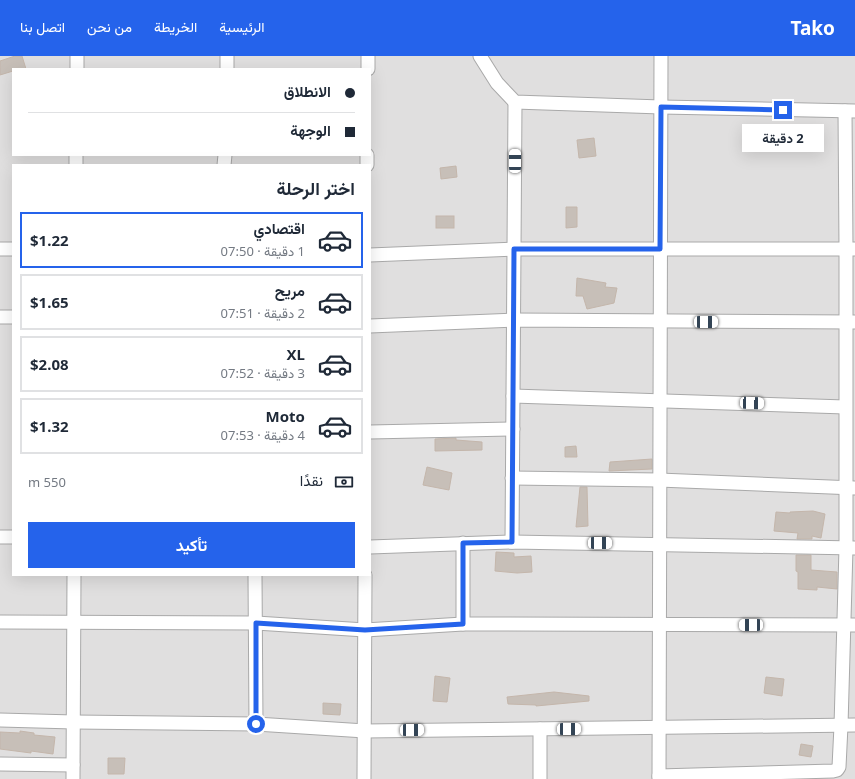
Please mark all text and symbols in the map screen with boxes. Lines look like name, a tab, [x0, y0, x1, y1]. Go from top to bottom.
text: Tako	[791, 15, 835, 41]
text: اتصل بنا	[20, 17, 65, 36]
text: من نحن	[87, 17, 132, 36]
text: الخريطة	[154, 17, 197, 36]
text: الرئيسية	[219, 17, 265, 36]
text: الانطلاق	[284, 81, 331, 101]
route end	[774, 101, 792, 119]
text: الوجهة	[290, 120, 331, 140]
callout: 2 دقيقة	[742, 124, 824, 152]
text: 2 دقيقة	[762, 129, 804, 147]
car	[509, 149, 521, 173]
text: اختر الرحلة	[277, 176, 355, 200]
text: اقتصادي	[253, 218, 305, 238]
icon: car	[317, 222, 353, 258]
text: $1.22	[30, 230, 69, 250]
text: 1 دقيقة · 07:50	[221, 242, 305, 260]
text: مريح	[275, 280, 305, 300]
icon: car	[317, 284, 353, 320]
text: $1.65	[30, 292, 69, 312]
text: 2 دقيقة · 07:51	[221, 304, 305, 322]
car	[694, 316, 718, 328]
text: XL	[287, 344, 305, 364]
icon: car	[317, 346, 353, 382]
text: $2.08	[30, 354, 69, 374]
text: 3 دقيقة · 07:52	[221, 364, 305, 382]
car	[740, 397, 764, 409]
text: Moto	[266, 406, 305, 426]
icon: car	[317, 408, 353, 444]
text: $1.32	[30, 416, 69, 436]
text: 4 دقيقة · 07:53	[221, 426, 305, 444]
text: نقدًا	[300, 470, 323, 490]
icon: cash	[333, 471, 355, 493]
text: 550 m	[28, 473, 66, 491]
button: تأكيد	[28, 522, 355, 568]
car	[588, 537, 612, 549]
car	[739, 619, 763, 631]
route start	[247, 715, 265, 733]
car	[557, 723, 581, 735]
car	[400, 724, 424, 736]

